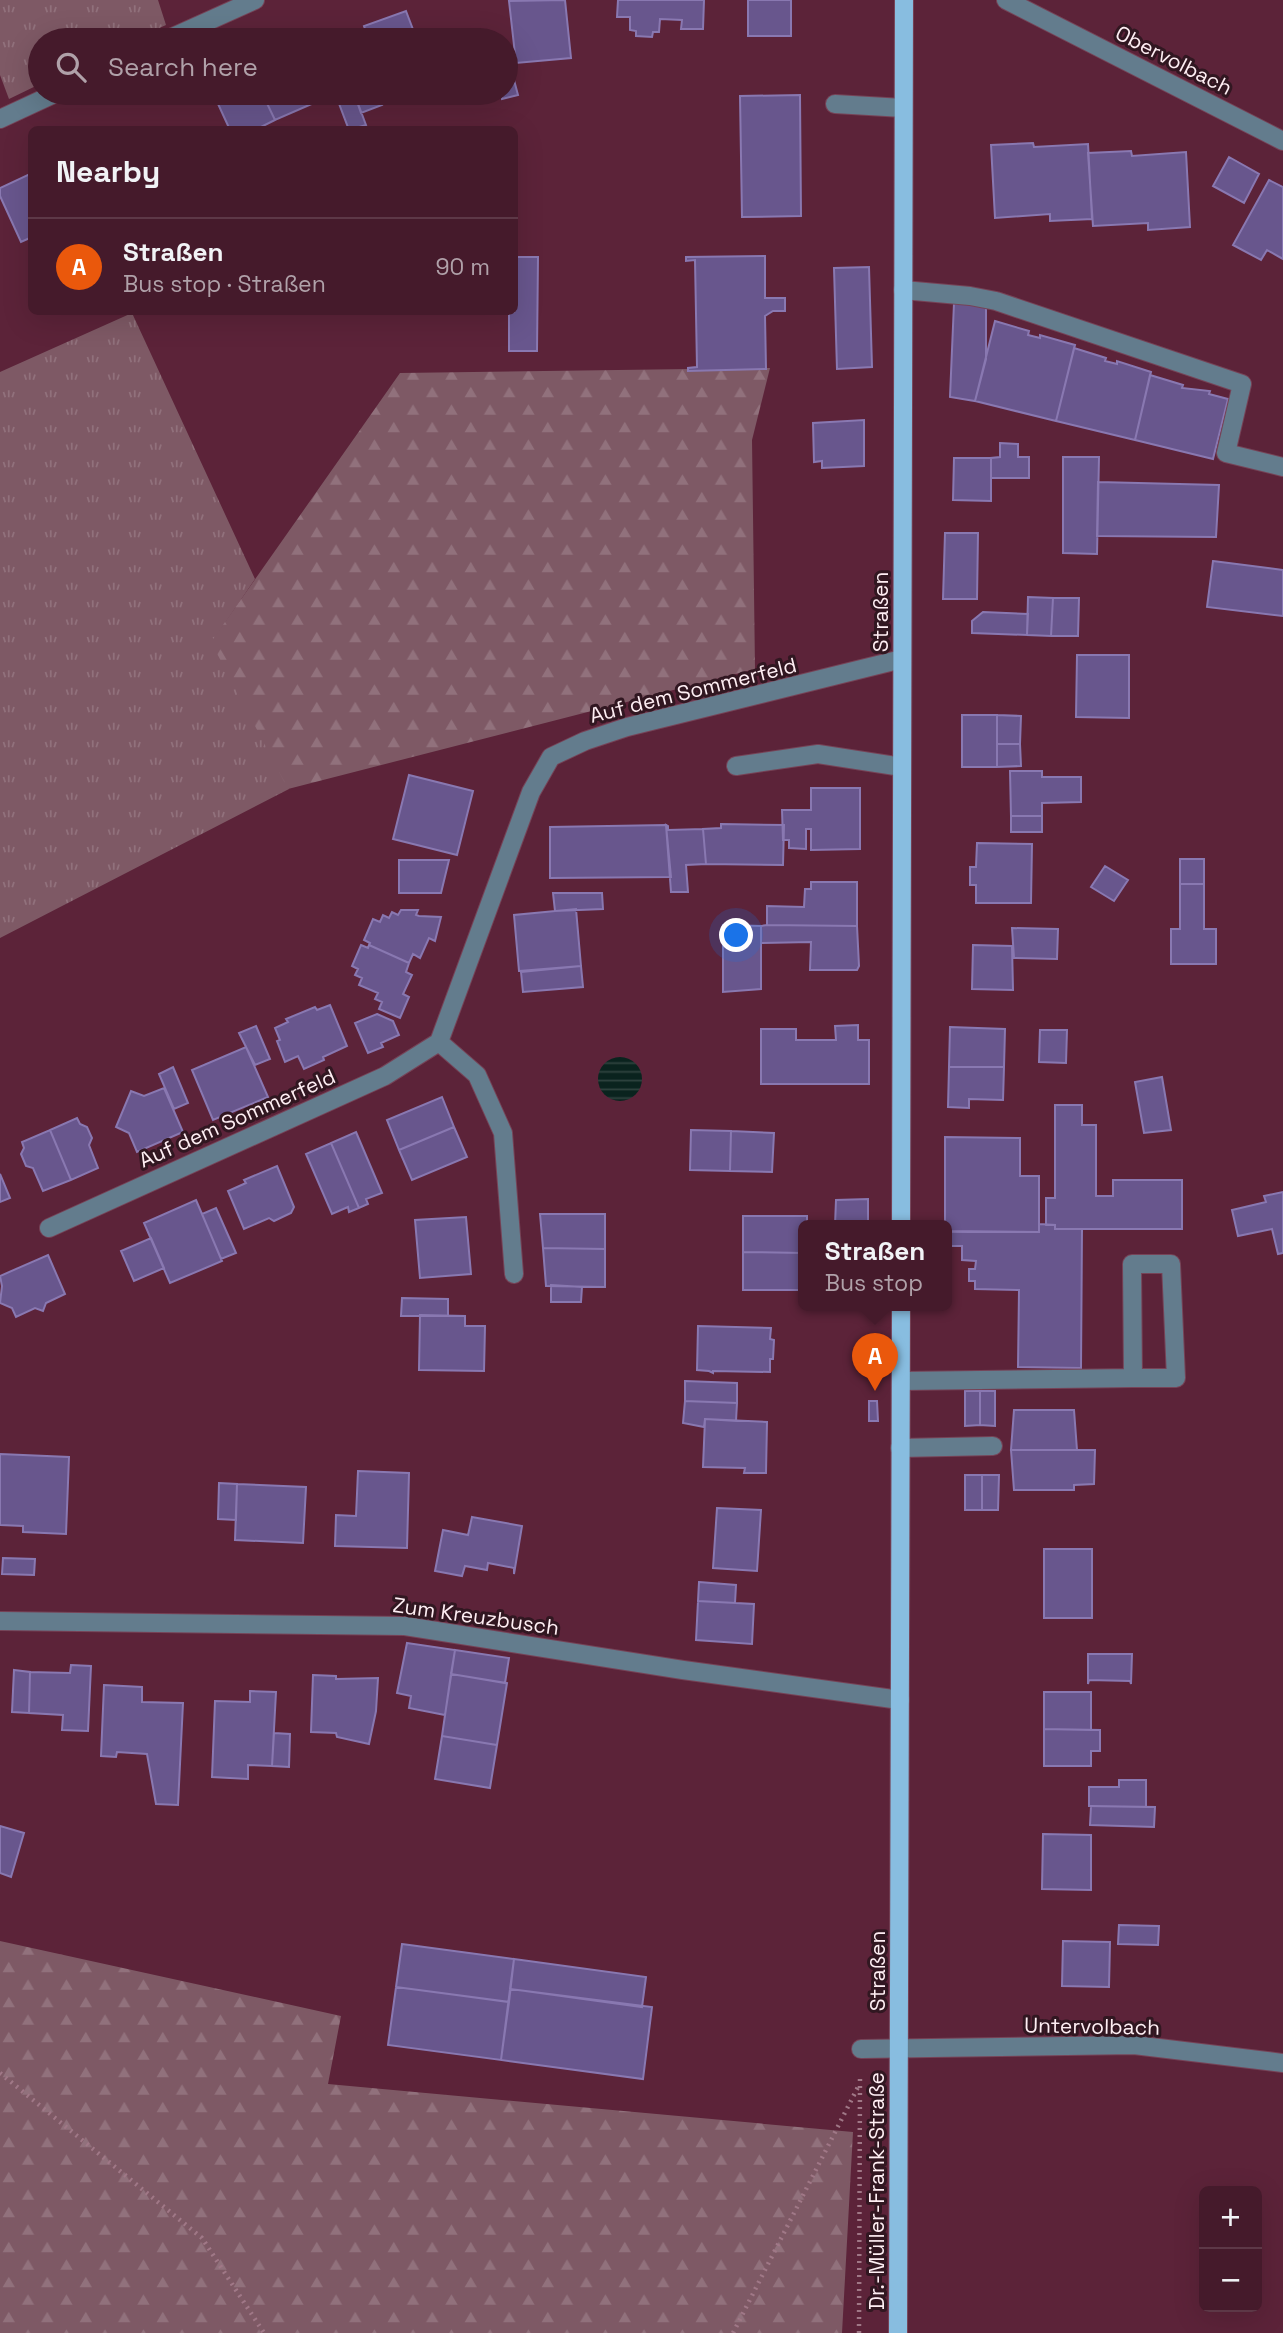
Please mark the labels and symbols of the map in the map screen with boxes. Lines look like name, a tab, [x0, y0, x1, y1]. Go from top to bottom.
street label: Obervolbach	[1111, 19, 1237, 101]
street label: Straßen	[867, 572, 894, 652]
street label: Auf dem Sommerfeld	[587, 651, 799, 729]
your location	[719, 918, 753, 952]
street label: Auf dem Sommerfeld	[135, 1062, 339, 1174]
pin: A	[852, 1333, 898, 1391]
street label: Zum Kreuzbusch	[391, 1591, 561, 1641]
street label: Straßen	[864, 1931, 891, 2011]
street label: Untervolbach	[1024, 2011, 1160, 2041]
street label: Dr.-Müller-Frank-Straße	[863, 2072, 890, 2310]

